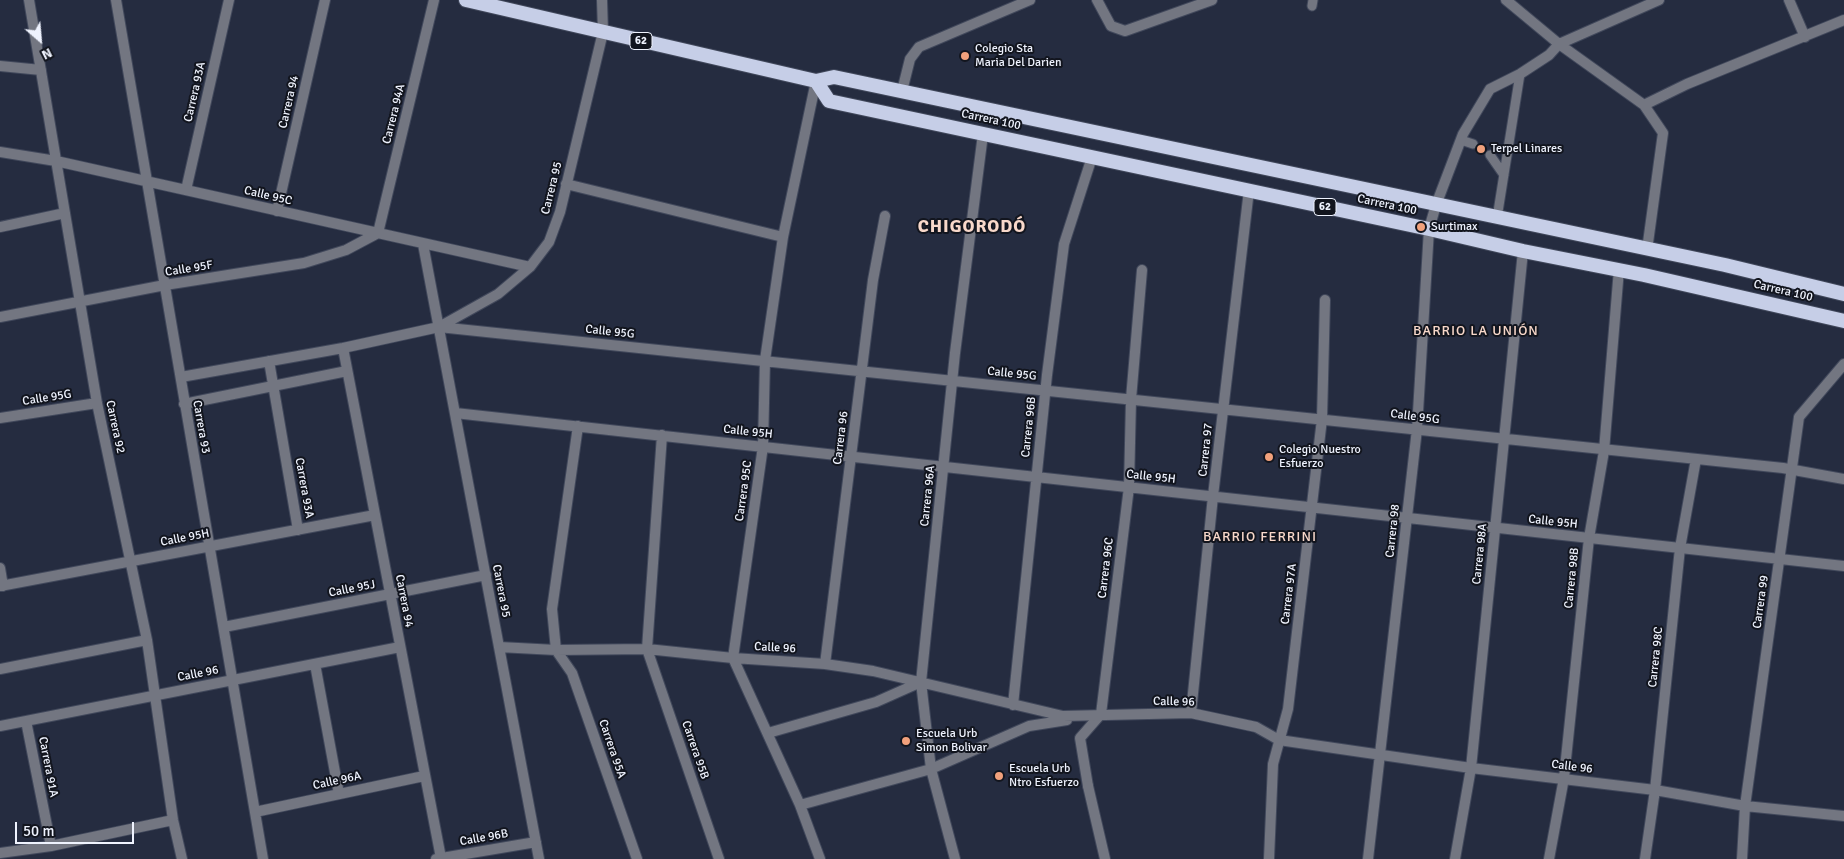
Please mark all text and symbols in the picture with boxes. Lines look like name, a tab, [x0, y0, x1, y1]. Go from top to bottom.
north arrow	[15, 15, 65, 65]
road number: 62	[630, 32, 652, 49]
place label: Colegio Sta Maria Del Darien	[975, 42, 1061, 70]
text: N	[39, 44, 55, 64]
marker: Colegio Sta Maria Del Darien	[959, 50, 971, 62]
street label: Carrera 93A	[181, 61, 209, 123]
street label: Carrera 94	[276, 74, 302, 130]
street label: Carrera 94A	[380, 83, 408, 145]
street label: Carrera 100	[960, 107, 1022, 133]
place label: Terpel Linares	[1491, 142, 1562, 156]
marker: Terpel Linares	[1475, 143, 1487, 155]
street label: Carrera 95	[538, 160, 566, 216]
street label: Calle 95C	[243, 183, 293, 209]
street label: Carrera 100	[1356, 192, 1418, 218]
road number: 62	[1314, 198, 1336, 216]
district label: CHIGORODÓ	[917, 216, 1027, 238]
place label: Surtimax	[1431, 220, 1478, 234]
marker: Surtimax	[1415, 221, 1427, 233]
street label: Calle 95F	[164, 258, 214, 280]
street label: Carrera 100	[1752, 277, 1814, 305]
street label: Calle 95G	[585, 322, 635, 342]
district label: BARRIO LA UNIÓN	[1411, 323, 1541, 339]
street label: Calle 95G	[987, 364, 1037, 384]
street label: Calle 95G	[21, 387, 73, 409]
street label: Carrera 96B	[1019, 396, 1039, 458]
street label: Carrera 92	[102, 399, 128, 455]
street label: Carrera 93	[189, 399, 213, 455]
street label: Calle 95G	[1390, 407, 1440, 427]
street label: Carrera 96	[831, 410, 851, 466]
street label: Calle 95H	[723, 422, 773, 442]
street label: Carrera 97	[1196, 422, 1216, 478]
place label: Colegio Nuestro Esfuerzo	[1279, 443, 1361, 471]
marker: Colegio Nuestro Esfuerzo	[1263, 451, 1275, 463]
street label: Carrera 93A	[292, 457, 316, 519]
street label: Carrera 95C	[733, 460, 755, 522]
street label: Carrera 96A	[918, 465, 938, 527]
street label: Calle 95H	[1126, 467, 1176, 487]
street label: Carrera 98	[1383, 503, 1403, 559]
street label: Calle 95H	[1528, 512, 1578, 532]
street label: Carrera 98A	[1470, 523, 1490, 585]
street label: Calle 95H	[159, 526, 211, 550]
district label: BARRIO FERRINI	[1201, 529, 1319, 545]
street label: Carrera 96C	[1095, 537, 1117, 599]
street label: Carrera 98B	[1562, 547, 1582, 609]
street label: Carrera 95	[489, 563, 513, 619]
street label: Carrera 97A	[1278, 563, 1300, 625]
street label: Carrera 94	[392, 573, 416, 629]
street label: Carrera 99	[1750, 574, 1772, 630]
street label: Calle 95J	[328, 577, 376, 601]
street label: Carrera 98C	[1646, 626, 1666, 688]
street label: Calle 96	[754, 640, 796, 656]
street label: Calle 96	[176, 663, 220, 685]
street label: Calle 96	[1153, 694, 1195, 710]
street label: Carrera 95A	[595, 718, 629, 780]
street label: Carrera 95B	[678, 719, 712, 781]
place label: Escuela Urb Simon Bolivar	[916, 727, 987, 755]
marker: Escuela Urb Simon Bolivar	[900, 735, 912, 747]
street label: Carrera 91A	[35, 736, 61, 798]
street label: Calle 96	[1550, 757, 1594, 777]
place label: Escuela Urb Ntro Esfuerzo	[1009, 762, 1079, 790]
street label: Calle 96A	[312, 769, 362, 793]
marker: Escuela Urb Ntro Esfuerzo	[993, 770, 1005, 782]
scale bar	[18, 812, 136, 844]
text: 50 m	[23, 822, 54, 840]
street label: Calle 96B	[459, 827, 509, 849]

